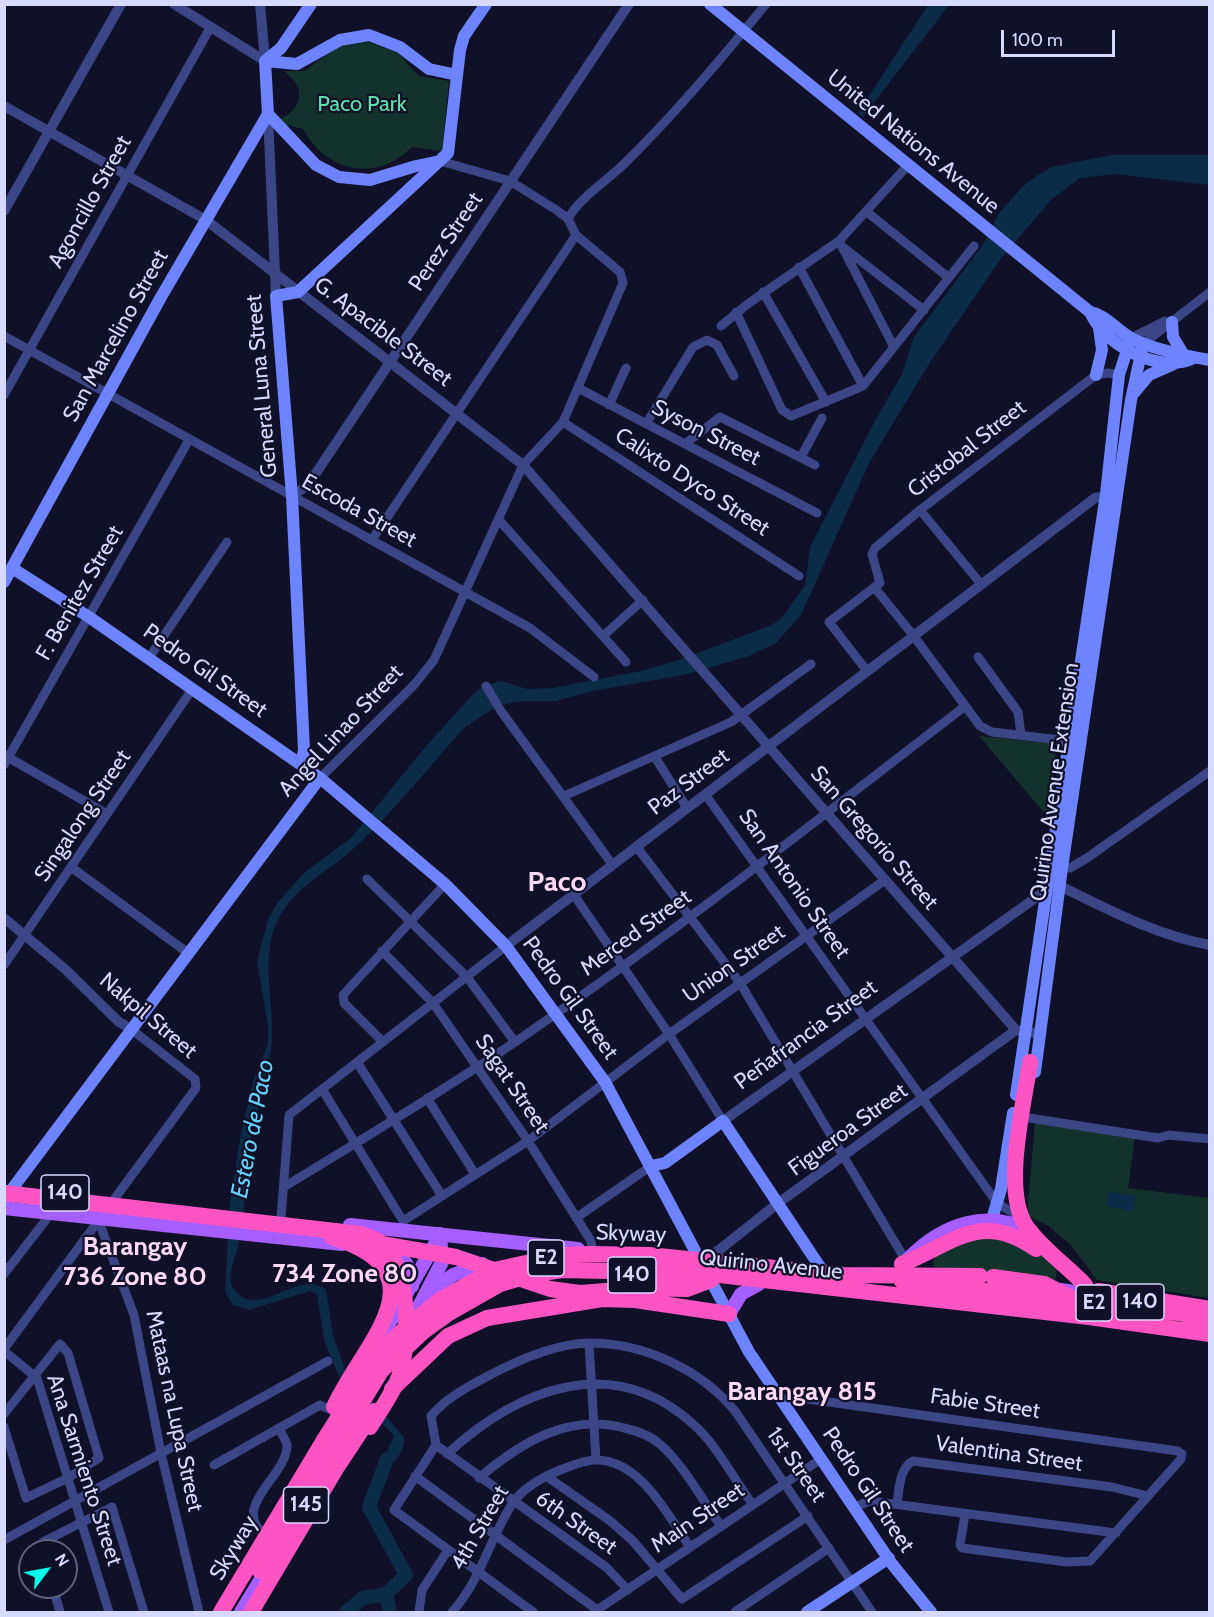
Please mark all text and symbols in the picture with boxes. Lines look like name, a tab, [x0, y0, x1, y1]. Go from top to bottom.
scale bar	[1004, 18, 1118, 56]
text: 100 m	[1012, 29, 1063, 51]
street label: United Nations Avenue	[821, 64, 1005, 220]
park label: Paco Park	[317, 92, 407, 118]
street label: Agoncillo Street	[43, 131, 137, 273]
street label: Perez Street	[403, 188, 489, 296]
street label: San Marcelino Street	[58, 245, 174, 427]
street label: G. Apacible Street	[309, 272, 457, 392]
street label: General Luna Street	[241, 293, 283, 479]
street label: Syson Street	[647, 394, 765, 472]
street label: Cristobal Street	[903, 395, 1031, 503]
street label: Calixto Dyco Street	[610, 422, 774, 542]
street label: Escoda Street	[297, 469, 421, 553]
street label: F. Benitez Street	[31, 521, 129, 665]
street label: Pedro Gil Street	[138, 618, 272, 724]
street label: Angel Linao Street	[273, 660, 409, 802]
street label: Quirino Avenue Extension	[1025, 661, 1085, 903]
street label: Paz Street	[643, 743, 735, 821]
street label: Singalong Street	[29, 745, 137, 887]
street label: San Gregorio Street	[805, 761, 943, 915]
street label: San Antonio Street	[733, 804, 855, 964]
district label: Paco	[528, 866, 586, 900]
street label: Merced Street	[576, 884, 696, 982]
street label: Union Street	[678, 919, 790, 1009]
street label: Pedro Gil Street	[517, 931, 623, 1065]
street label: Nakpil Street	[94, 968, 202, 1064]
street label: Peñafrancia Street	[729, 974, 883, 1096]
street label: Sagat Street	[469, 1030, 555, 1138]
water label: Estero de Paco	[225, 1057, 281, 1201]
street label: Figueroa Street	[783, 1078, 913, 1182]
road number: 140	[41, 1175, 89, 1211]
street label: Skyway	[595, 1220, 667, 1248]
district label: Barangay 736 Zone 80	[63, 1231, 207, 1292]
road number: E2	[528, 1240, 564, 1276]
street label: Quirino Avenue	[698, 1244, 844, 1286]
road number: 140	[608, 1257, 656, 1293]
district label: 734 Zone 80	[272, 1258, 418, 1290]
road number: 140	[1116, 1284, 1164, 1320]
road number: E2	[1076, 1285, 1112, 1321]
street label: Mataas na Lupa Street	[140, 1308, 208, 1514]
street label: Ana Sarmiento Street	[41, 1371, 127, 1569]
district label: Barangay 815	[727, 1376, 877, 1408]
street label: Fabie Street	[928, 1383, 1042, 1425]
street label: Pedro Gil Street	[816, 1422, 920, 1558]
street label: 1st Street	[761, 1423, 831, 1507]
street label: Valentina Street	[934, 1431, 1084, 1477]
street label: Main Street	[646, 1477, 750, 1559]
street label: 4th Street	[445, 1481, 515, 1575]
street label: 6th Street	[530, 1485, 622, 1561]
road number: 145	[284, 1487, 328, 1523]
street label: Skyway	[204, 1511, 264, 1585]
north arrow	[18, 1539, 78, 1599]
text: N	[51, 1550, 73, 1570]

